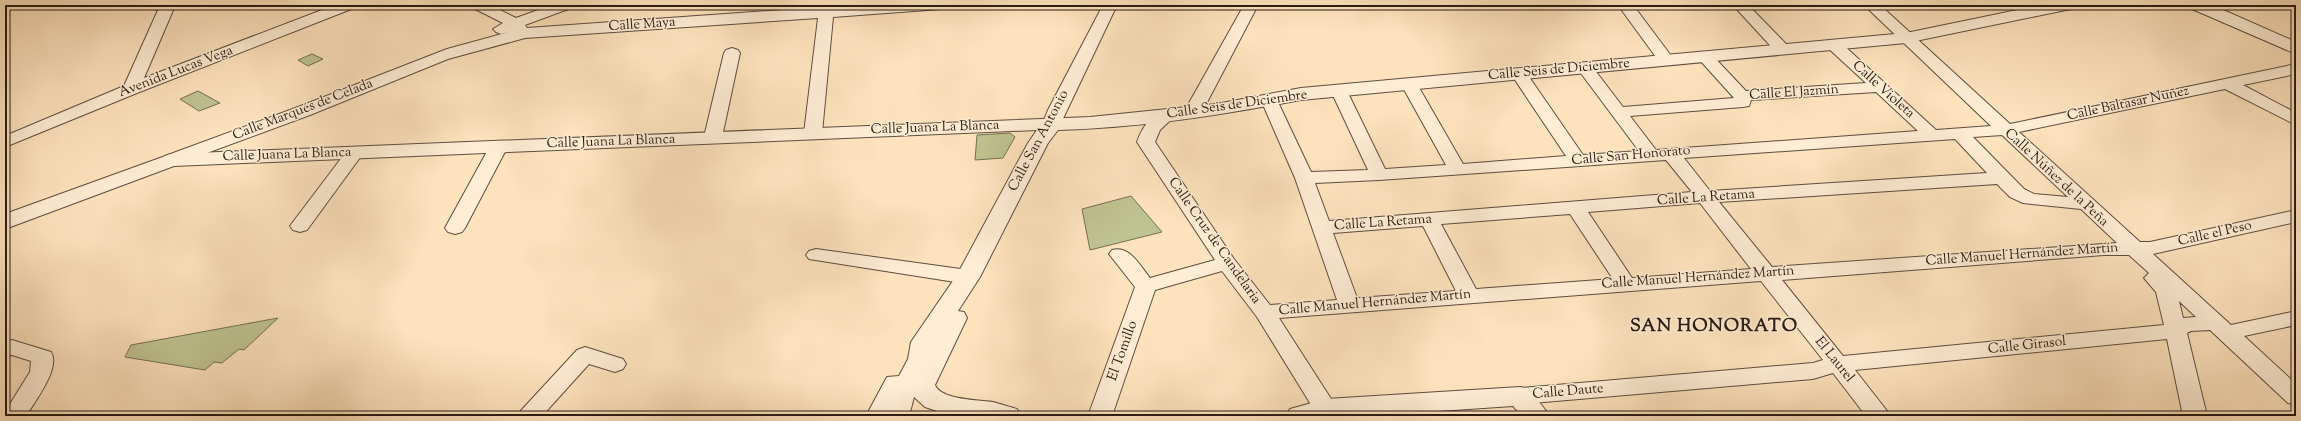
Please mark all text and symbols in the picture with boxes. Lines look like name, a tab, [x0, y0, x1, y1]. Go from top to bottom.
street label: Calle Maya	[608, 13, 677, 37]
street label: Avenida Lucas Vega	[116, 41, 237, 103]
street label: Calle Seis de Diciembre	[1487, 54, 1631, 86]
street label: Calle Violeta	[1847, 56, 1919, 124]
street label: Calle Marqués de Celada	[230, 74, 377, 146]
street label: Calle El Jazmín	[1749, 80, 1839, 106]
street label: Calle Baltasar Nuñez	[2065, 81, 2191, 127]
street label: Calle Seis de Diciembre	[1165, 85, 1309, 125]
street label: Calle San Antonio	[1004, 86, 1074, 195]
street label: Calle Juana La Blanca	[870, 116, 1000, 140]
street label: Calle Núñez de la Peña	[1999, 124, 2113, 232]
street label: Calle Juana La Blanca	[546, 130, 676, 154]
street label: Calle San Honorato	[1571, 141, 1692, 171]
street label: Calle Juana La Blanca	[222, 143, 352, 167]
street label: Calle Cruz de Candelaria	[1163, 174, 1266, 309]
street label: Calle La Retama	[1656, 185, 1756, 211]
street label: Calle La Retama	[1333, 210, 1433, 236]
street label: Calle el Peso	[2176, 216, 2254, 252]
street label: Calle Manuel Hernández Martín	[1925, 238, 2119, 272]
street label: Calle Manuel Hernández Martín	[1601, 261, 1795, 295]
street label: Calle Manuel Hernández Martín	[1278, 285, 1472, 321]
district label: SAN HONORATO	[1630, 314, 1798, 340]
street label: El Tomillo	[1103, 318, 1143, 384]
street label: Calle Girasol	[1987, 332, 2067, 360]
street label: El Laurel	[1809, 333, 1859, 387]
street label: Calle Daute	[1532, 379, 1604, 405]

